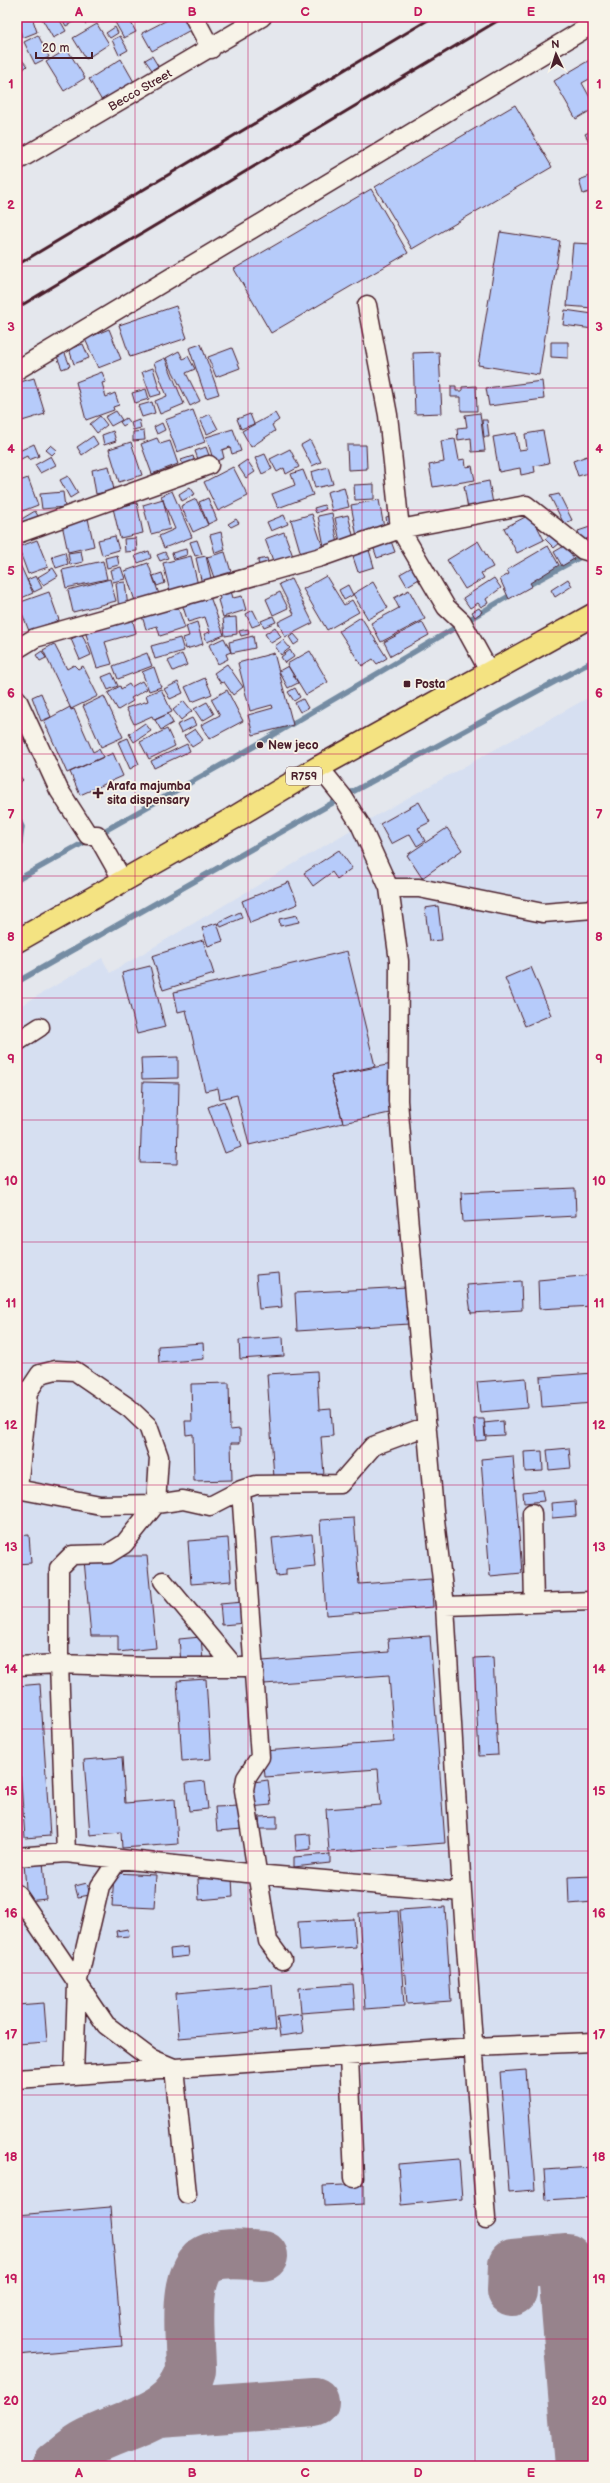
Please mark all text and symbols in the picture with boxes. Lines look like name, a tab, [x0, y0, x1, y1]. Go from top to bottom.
text: A	[74, 4, 83, 20]
text: B	[187, 4, 197, 20]
text: C	[300, 4, 310, 20]
text: D	[413, 4, 423, 20]
text: E	[527, 4, 536, 20]
scale bar	[36, 34, 92, 60]
north arrow	[536, 34, 576, 74]
text: N	[551, 38, 560, 51]
text: 20 m	[42, 41, 69, 56]
street label: Becco Street	[106, 66, 175, 115]
text: 1	[8, 76, 14, 92]
text: 1	[596, 76, 602, 92]
text: 2	[7, 197, 15, 213]
text: 2	[595, 197, 603, 213]
text: 3	[7, 319, 15, 335]
text: 3	[595, 319, 603, 335]
text: 4	[7, 441, 15, 457]
text: 4	[595, 441, 603, 457]
text: 5	[7, 563, 15, 579]
text: 5	[595, 563, 603, 579]
place label: Posta	[415, 677, 446, 692]
marker: Posta	[402, 679, 412, 689]
text: 6	[7, 685, 15, 701]
text: 6	[595, 685, 603, 701]
place label: New jeco	[268, 738, 319, 753]
marker: New jeco	[255, 740, 265, 750]
road number: R759	[286, 767, 322, 785]
place label: Arafa majumba sita dispensary	[106, 779, 191, 808]
marker: Arafa majumba sita dispensary	[92, 787, 104, 799]
text: 7	[7, 807, 15, 823]
text: 7	[595, 807, 603, 823]
text: 8	[7, 929, 15, 945]
text: 8	[595, 929, 603, 945]
text: 9	[7, 1051, 15, 1067]
text: 9	[595, 1051, 603, 1067]
text: 10	[4, 1173, 18, 1189]
text: 10	[592, 1173, 606, 1189]
text: 11	[6, 1295, 16, 1311]
text: 11	[594, 1295, 604, 1311]
text: 12	[4, 1417, 18, 1433]
text: 12	[592, 1417, 606, 1433]
text: 13	[4, 1539, 18, 1555]
text: 13	[592, 1539, 606, 1555]
text: 14	[4, 1661, 18, 1677]
text: 14	[592, 1661, 606, 1677]
text: 15	[5, 1783, 18, 1799]
text: 15	[593, 1783, 606, 1799]
text: 16	[4, 1905, 18, 1921]
text: 16	[592, 1905, 606, 1921]
text: 17	[5, 2027, 17, 2043]
text: 17	[593, 2027, 605, 2043]
text: 18	[4, 2149, 18, 2165]
text: 18	[592, 2149, 606, 2165]
text: 19	[4, 2271, 18, 2287]
text: 19	[592, 2271, 606, 2287]
text: 20	[3, 2393, 19, 2409]
text: 20	[591, 2393, 607, 2409]
text: A	[74, 2465, 83, 2481]
text: B	[187, 2465, 197, 2481]
text: C	[300, 2465, 310, 2481]
text: D	[413, 2465, 423, 2481]
text: E	[527, 2465, 536, 2481]

